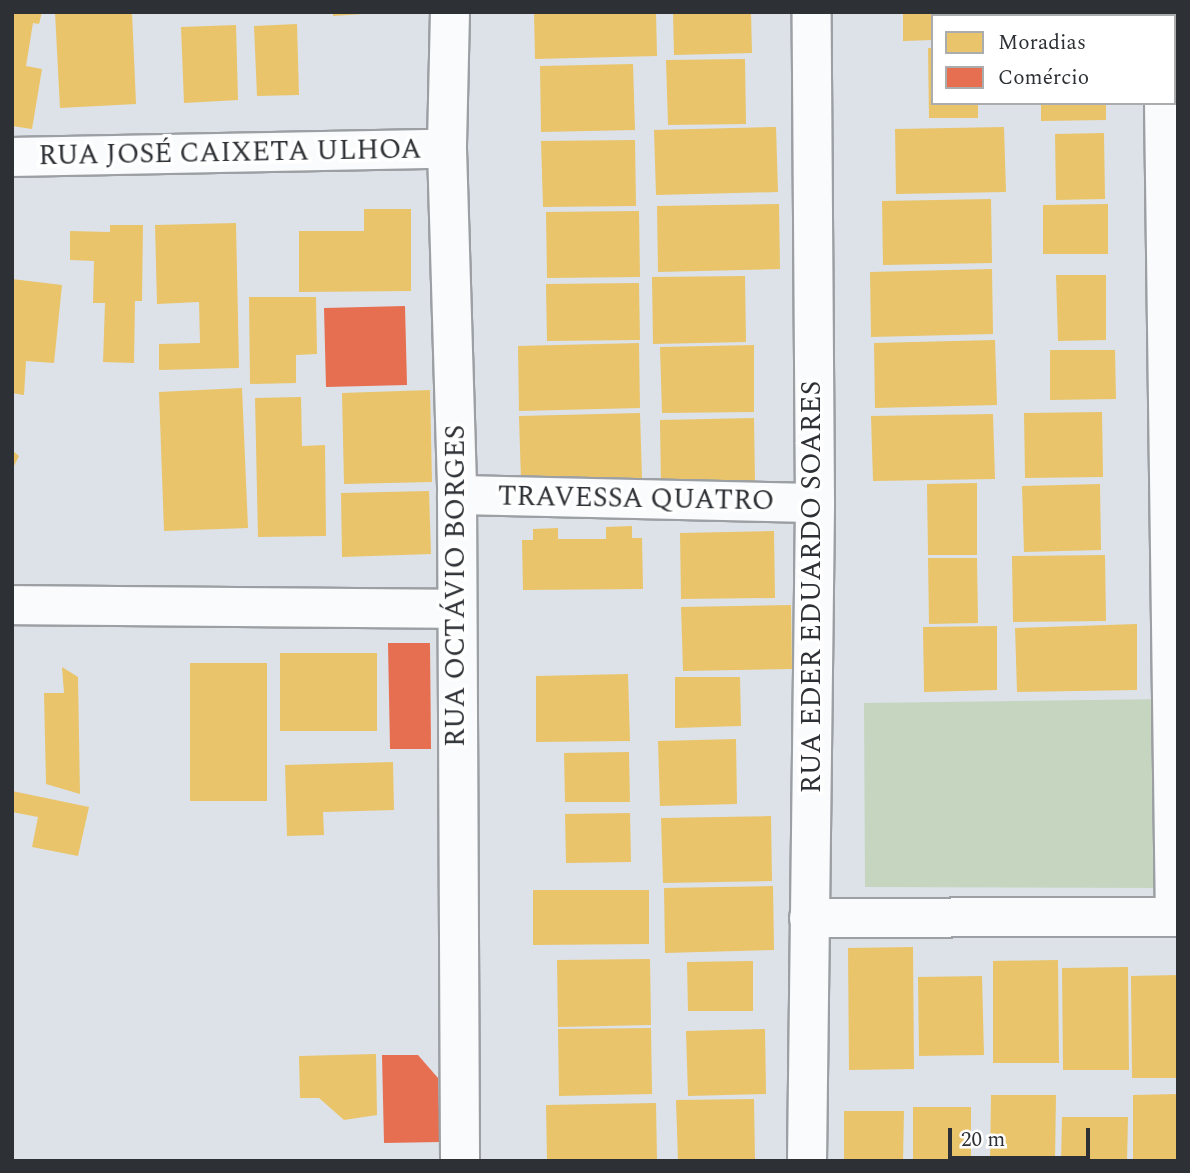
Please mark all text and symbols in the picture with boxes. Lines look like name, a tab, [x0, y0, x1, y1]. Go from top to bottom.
legend	[931, 14, 1176, 105]
text: Moradias	[998, 27, 1086, 59]
text: Comércio	[998, 62, 1089, 94]
street label: RUA JOSÉ CAIXETA ULHOA	[38, 133, 422, 173]
street label: RUA EDER EDUARDO SOARES	[795, 381, 829, 793]
street label: RUA OCTÁVIO BORGES	[439, 425, 473, 747]
street label: TRAVESSA QUATRO	[497, 480, 775, 518]
scale bar	[952, 1114, 1094, 1158]
text: 20 m	[961, 1124, 1005, 1156]

